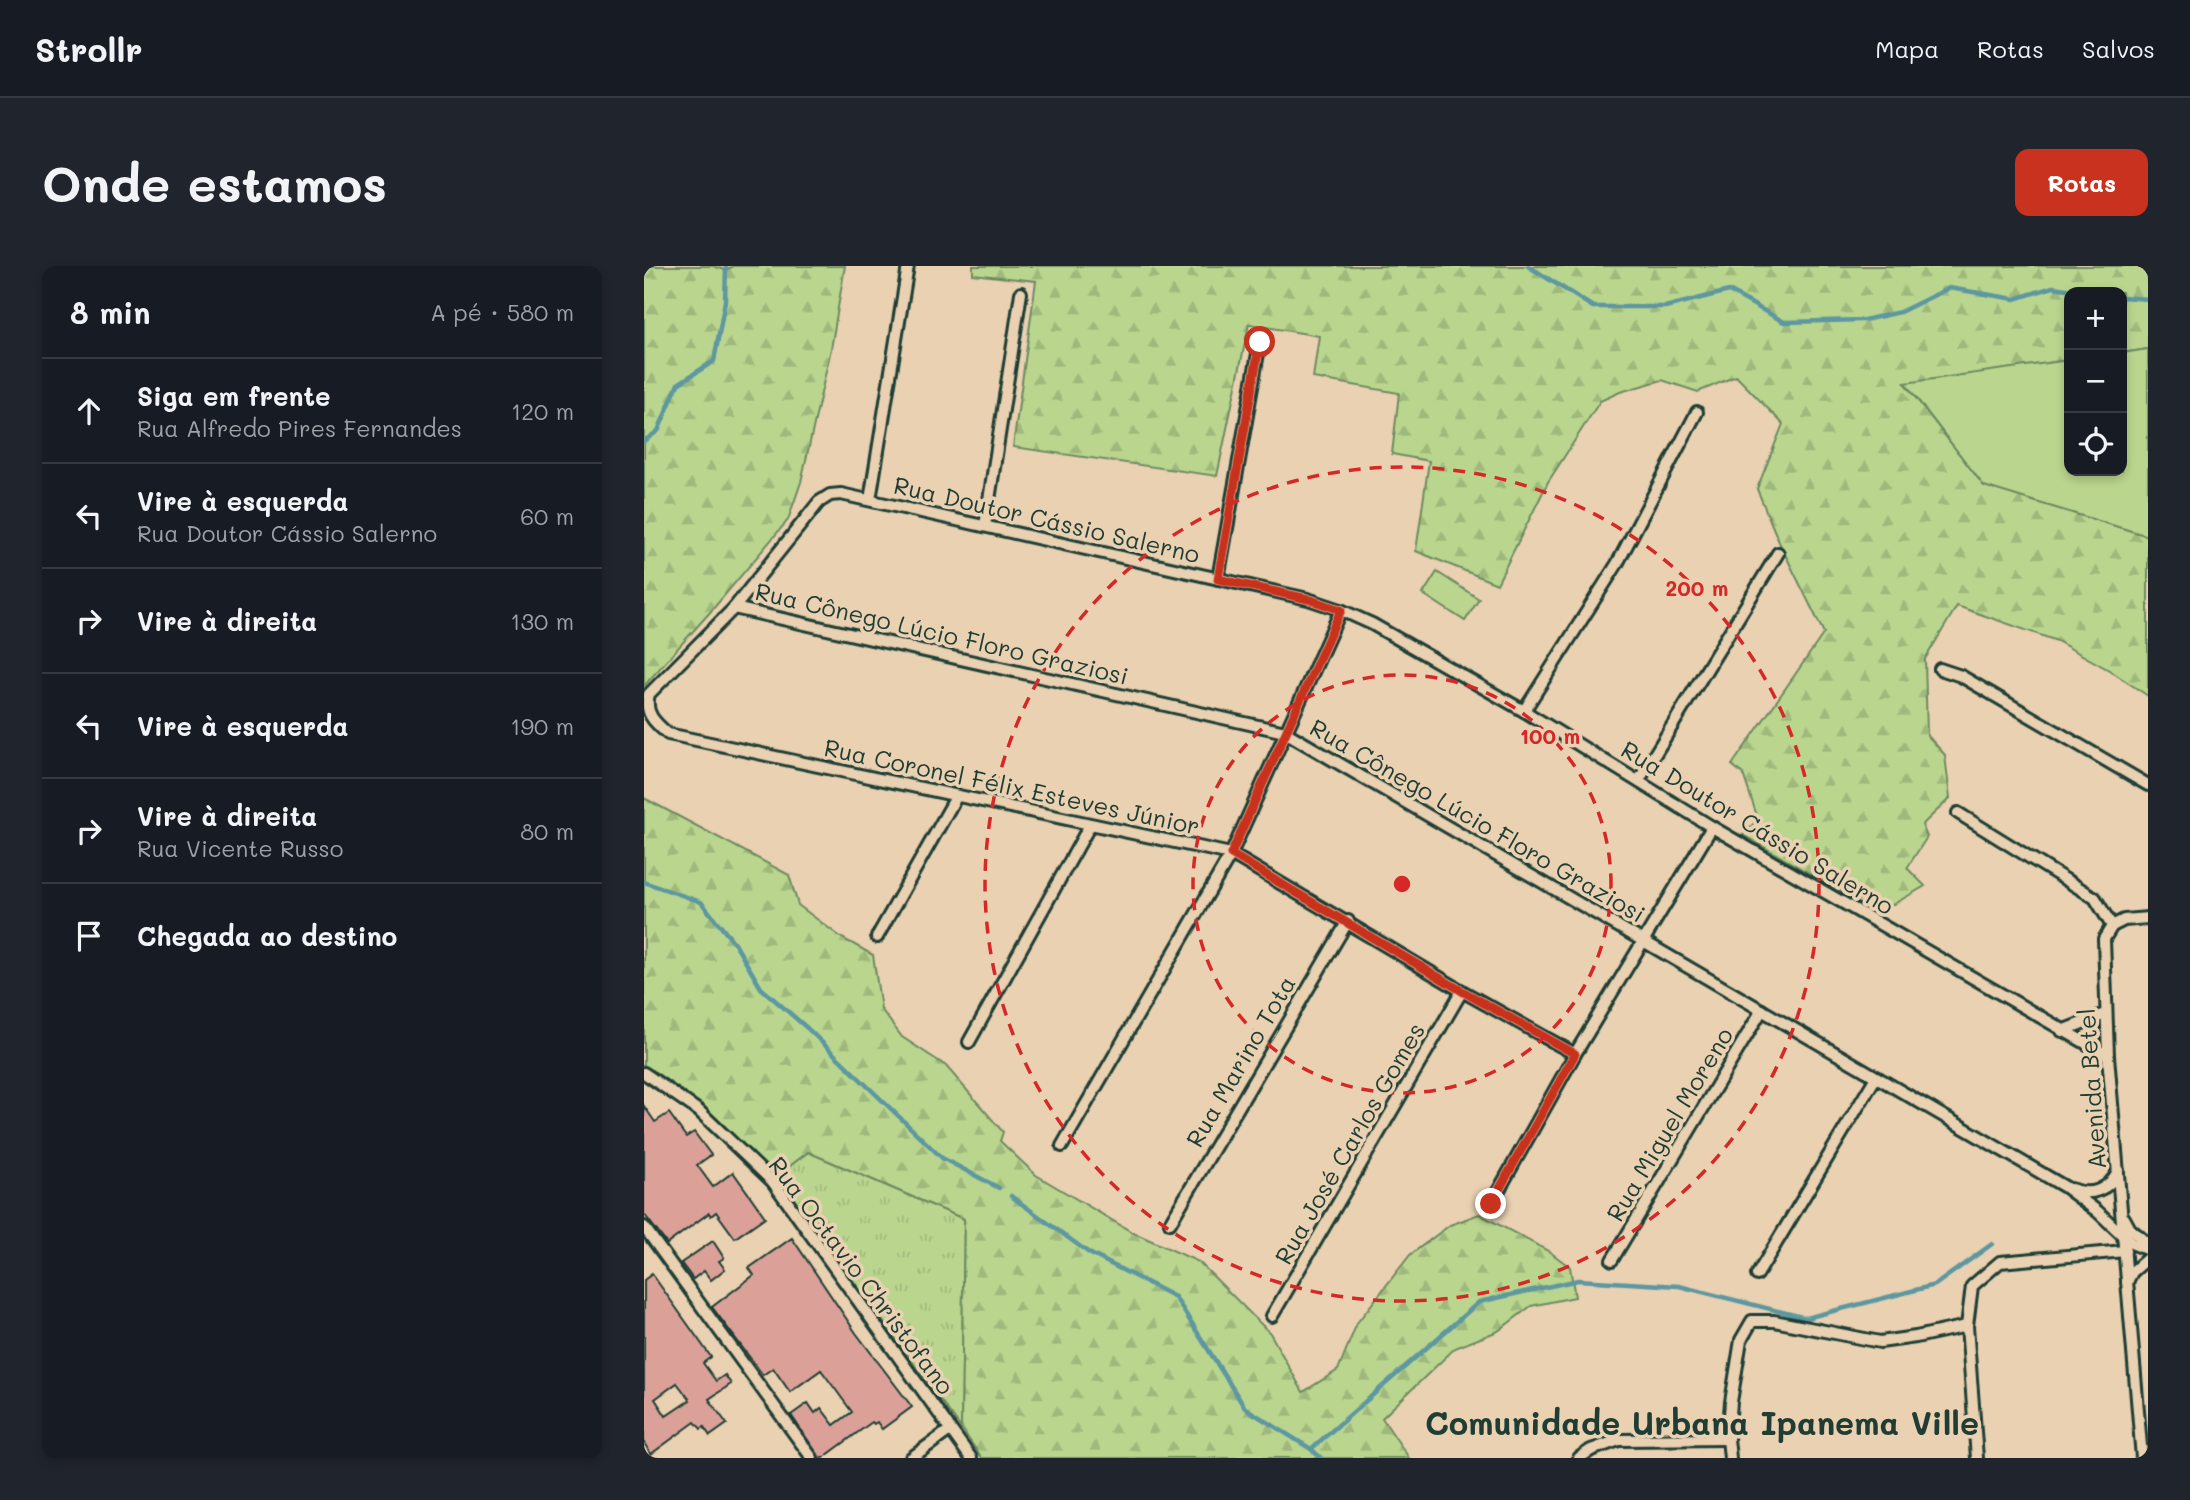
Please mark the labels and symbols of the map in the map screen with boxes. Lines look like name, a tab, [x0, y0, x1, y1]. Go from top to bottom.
route start	[1244, 326, 1275, 357]
street label: Rua Doutor Cássio Salerno	[891, 469, 1203, 569]
text: 200 m	[1666, 574, 1728, 601]
street label: Rua Cônego Lúcio Floro Graziosi	[752, 575, 1132, 691]
street label: Rua Cônego Lúcio Floro Graziosi	[1305, 711, 1651, 929]
text: 100 m	[1520, 722, 1580, 749]
street label: Rua Coronel Félix Esteves Júnior	[821, 731, 1203, 841]
street label: Rua Doutor Cássio Salerno	[1616, 733, 1900, 921]
centre of rings	[1390, 872, 1414, 896]
street label: Rua Marino Tota	[1178, 970, 1302, 1152]
street label: Avenida Betel	[2070, 1007, 2112, 1171]
street label: Rua José Carlos Gomes	[1267, 1017, 1431, 1269]
street label: Rua Miguel Moreno	[1599, 1021, 1739, 1227]
street label: Rua Octavio Christofano	[762, 1150, 962, 1400]
route end	[1475, 1188, 1506, 1219]
district label: Comunidade Urbana Ipanema Ville	[1425, 1401, 1979, 1443]

